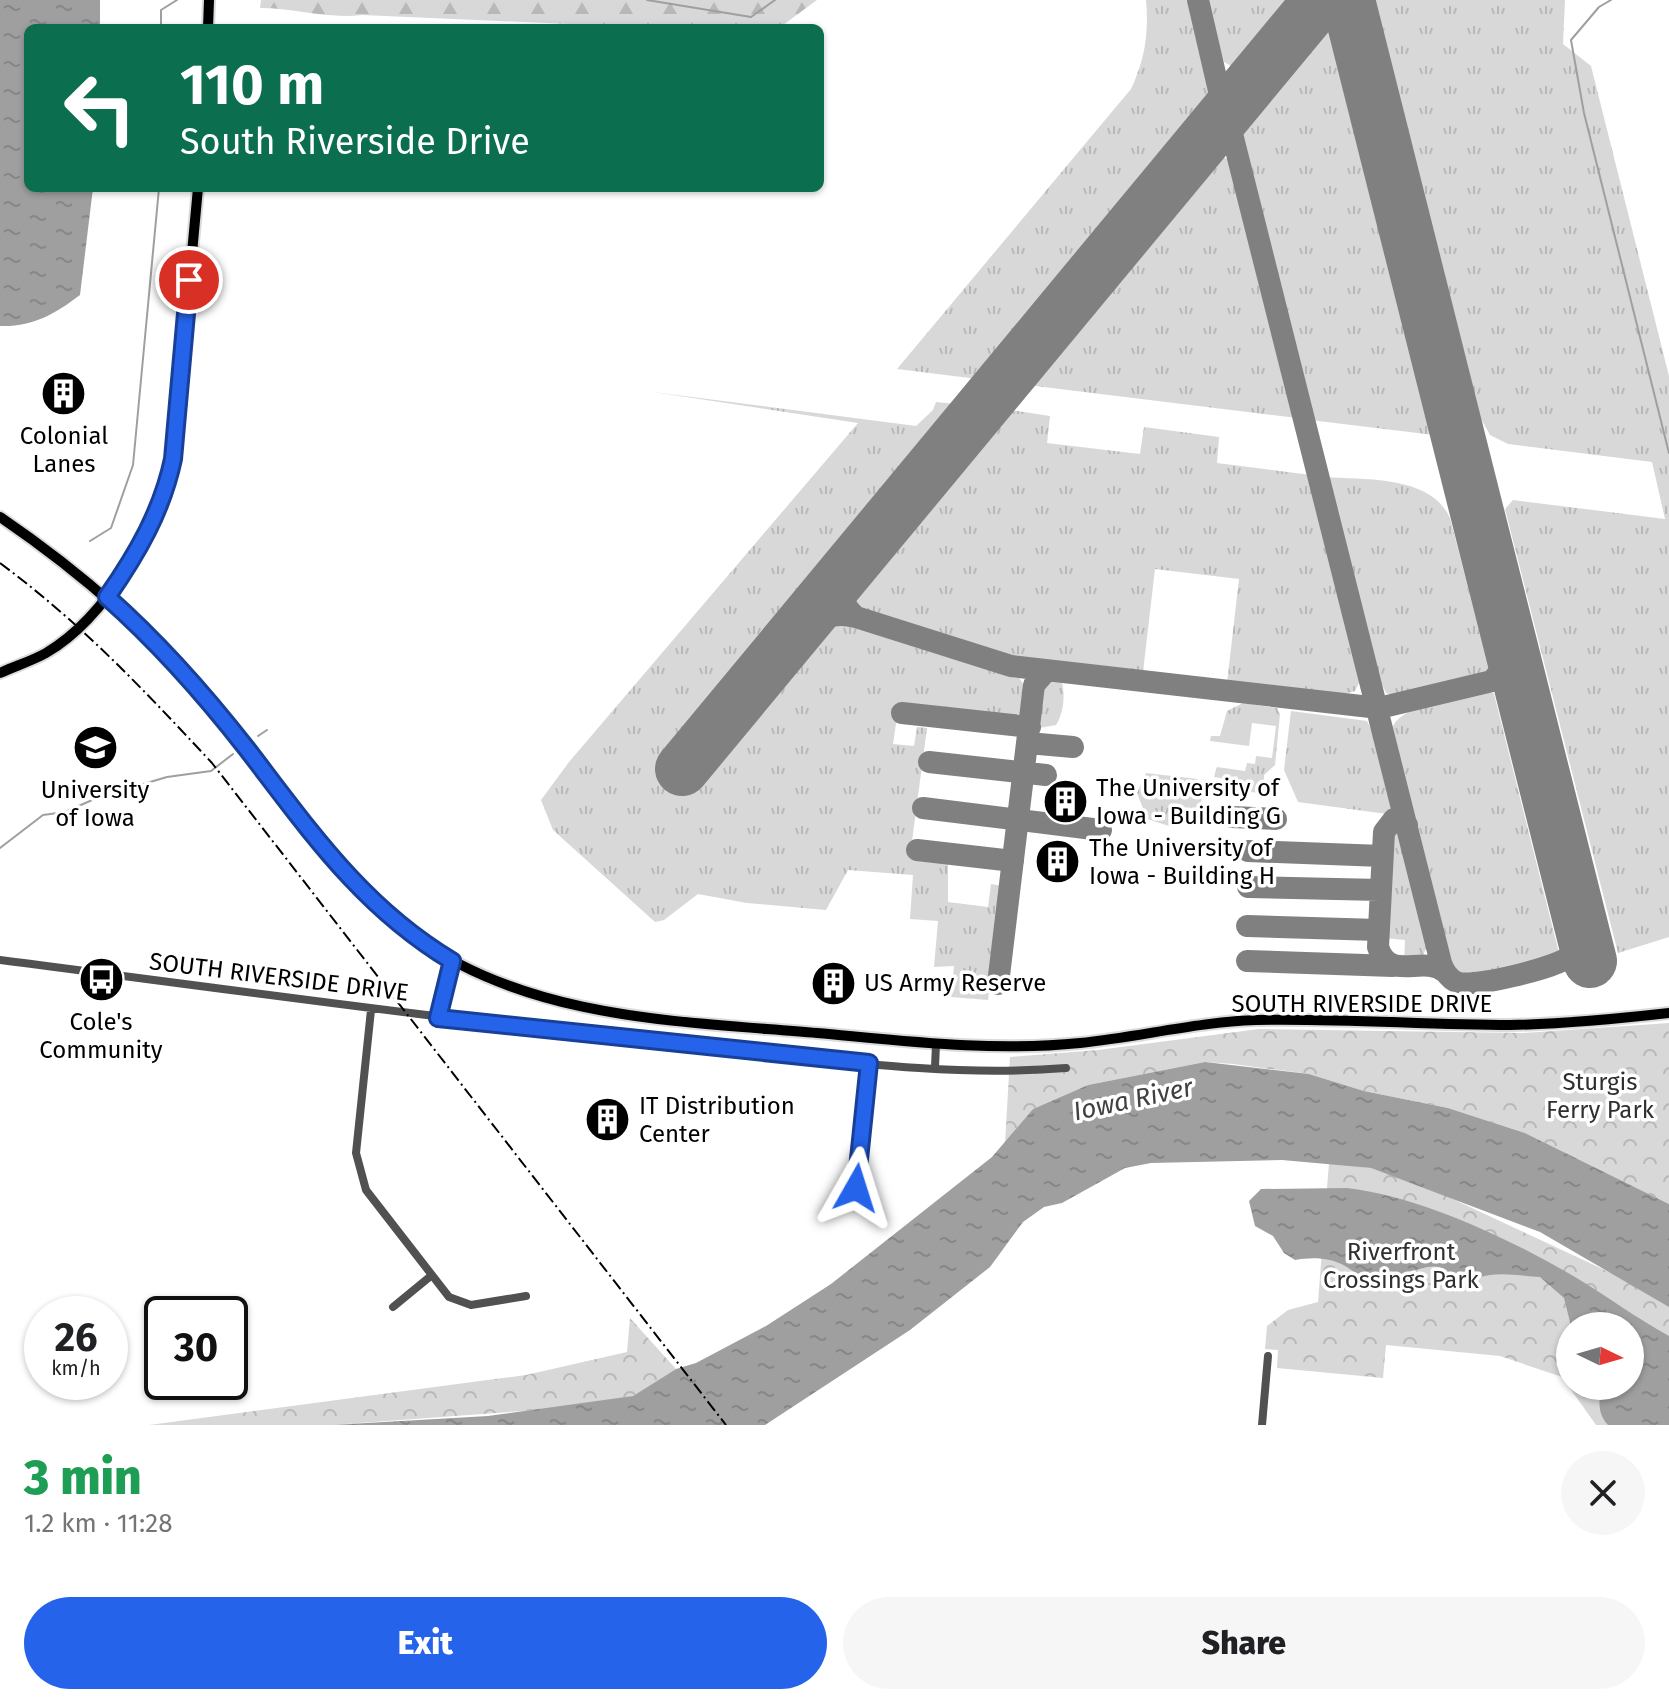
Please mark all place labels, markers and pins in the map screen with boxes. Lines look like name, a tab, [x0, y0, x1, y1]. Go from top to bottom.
pin	[155, 246, 223, 314]
building icon: Colonial Lanes	[40, 370, 88, 418]
place label: Colonial Lanes	[20, 422, 108, 478]
school or university icon: University of Iowa	[71, 724, 119, 772]
place label: The University of Iowa - Building G	[1096, 774, 1281, 830]
place label: University of Iowa	[41, 776, 150, 832]
building icon: The University of Iowa - Building G	[1041, 778, 1089, 826]
place label: The University of Iowa - Building H	[1089, 834, 1275, 890]
building icon: The University of Iowa - Building H	[1034, 838, 1082, 886]
bus stop icon: Cole's Community	[77, 956, 125, 1004]
building icon: US Army Reserve	[809, 959, 857, 1007]
place label: US Army Reserve	[864, 969, 1046, 997]
place label: Cole's Community	[39, 1008, 163, 1064]
place label: IT Distribution Center	[639, 1092, 795, 1148]
building icon: IT Distribution Center	[584, 1096, 632, 1144]

